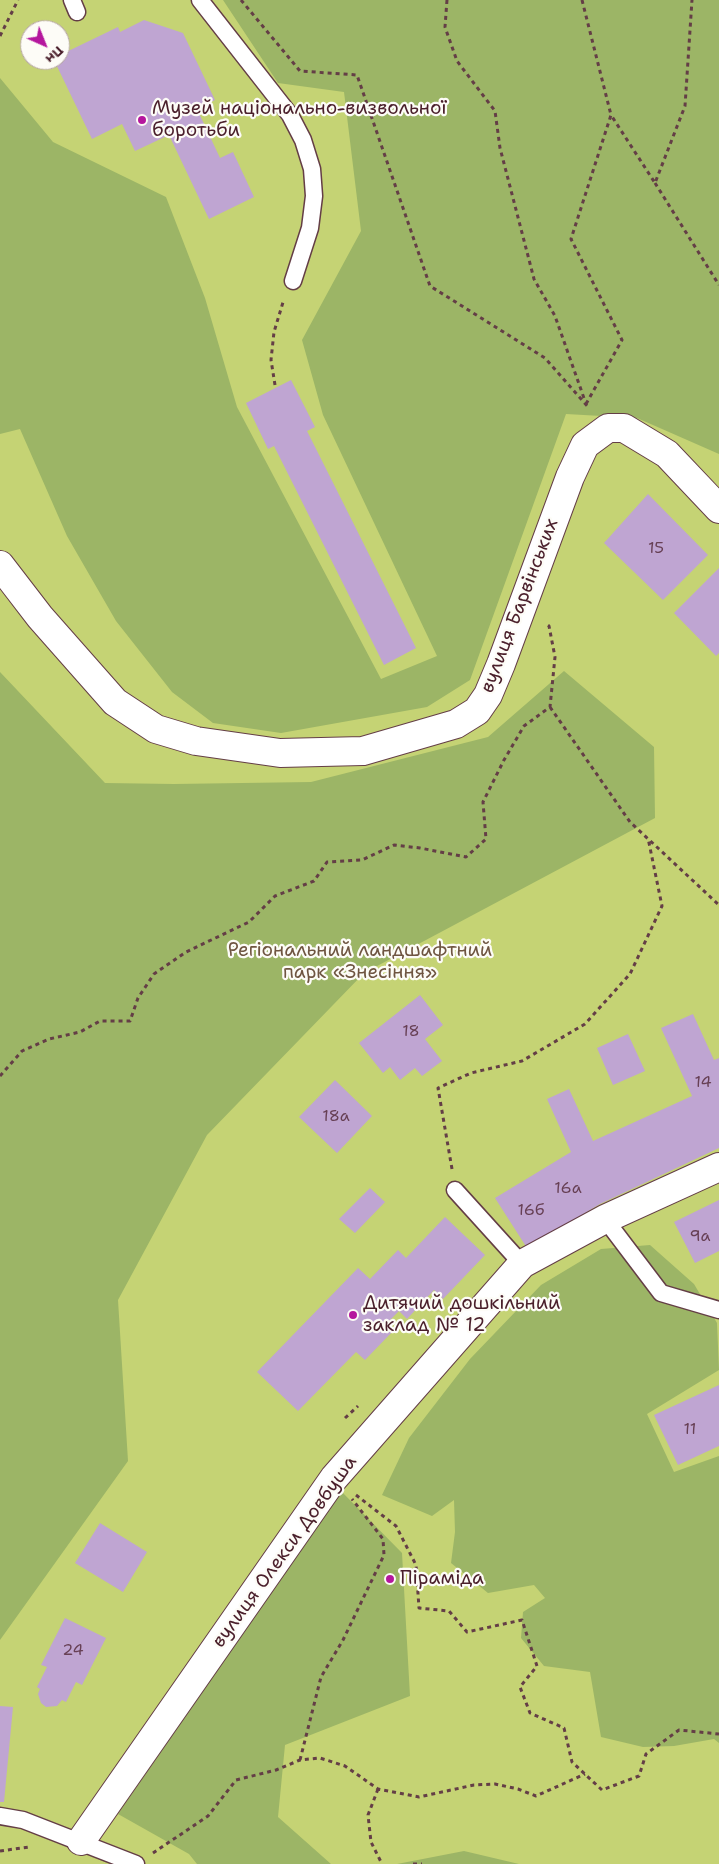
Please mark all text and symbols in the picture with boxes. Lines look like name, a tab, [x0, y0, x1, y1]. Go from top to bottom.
north arrow	[20, 20, 70, 70]
text: Пн	[42, 42, 68, 68]
place label: Музей національно-визвольної боротьби	[152, 98, 447, 142]
marker: Музей національно-визвольної боротьби	[136, 114, 148, 126]
street label: вулиця Барвінських	[476, 516, 564, 696]
house number: 15	[648, 539, 664, 559]
park label: Регіональний ландшафтний парк «Знесіння»	[228, 940, 492, 984]
house number: 18	[402, 1022, 420, 1042]
house number: 14	[694, 1073, 712, 1093]
house number: 18а	[322, 1107, 350, 1127]
house number: 16а	[554, 1179, 582, 1199]
house number: 16б	[517, 1201, 545, 1221]
house number: 9а	[689, 1227, 711, 1247]
place label: Дитячий дошкільний заклад № 12	[363, 1293, 560, 1337]
marker: Дитячий дошкільний заклад № 12	[347, 1309, 359, 1321]
house number: 11	[684, 1420, 696, 1440]
street label: вулиця Олекси Довбуша	[208, 1452, 362, 1652]
place label: Піраміда	[400, 1568, 484, 1590]
marker: Піраміда	[384, 1573, 396, 1585]
house number: 24	[62, 1641, 84, 1661]

